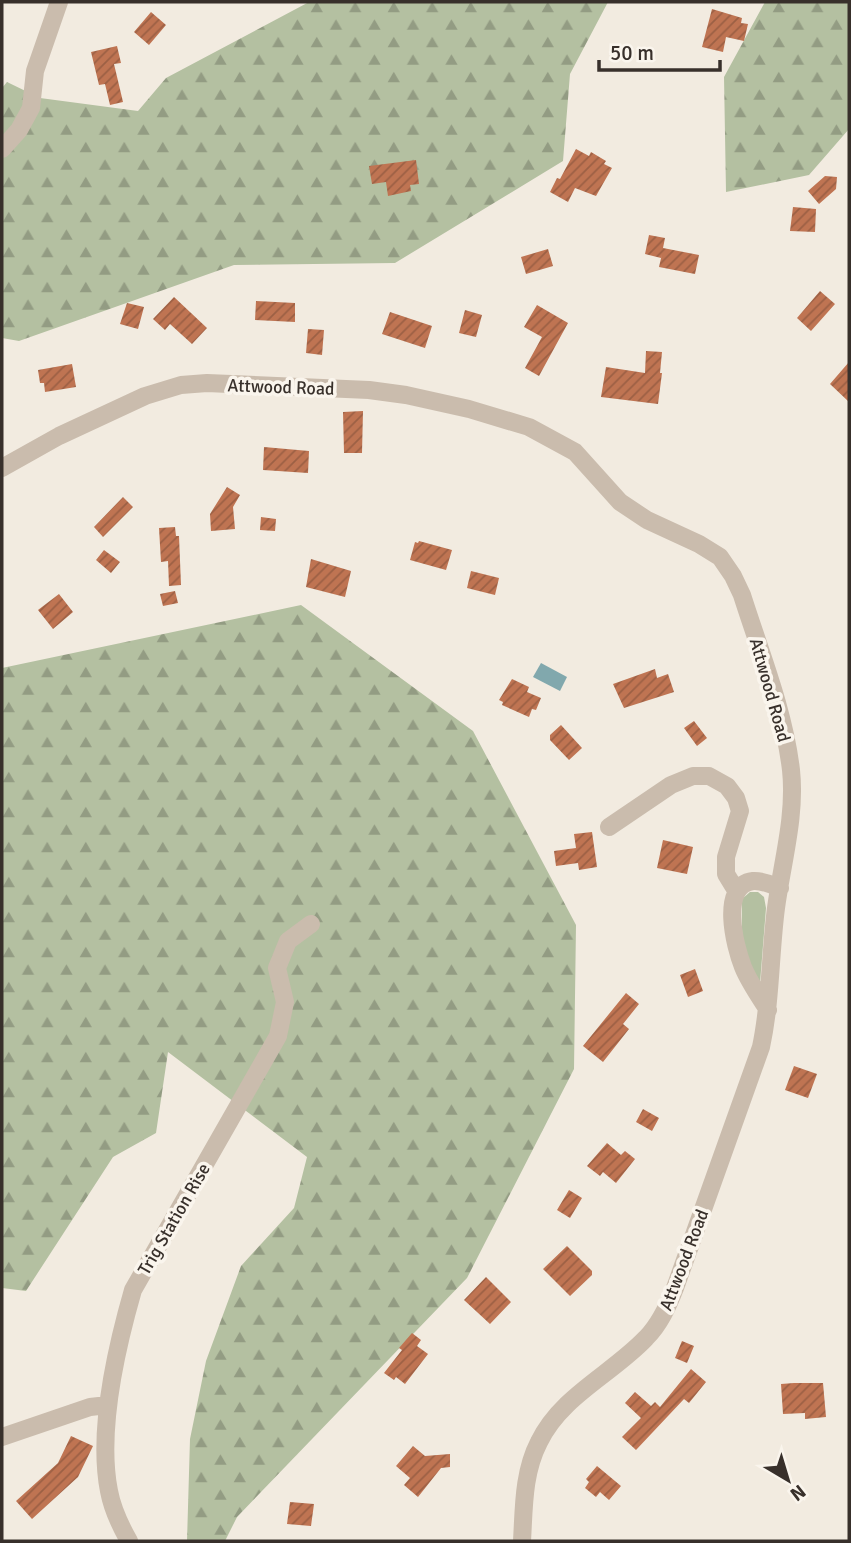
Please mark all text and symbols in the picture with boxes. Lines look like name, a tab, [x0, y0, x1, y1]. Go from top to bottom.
scale bar	[599, 28, 720, 72]
text: 50 m	[610, 40, 654, 66]
street label: Attwood Road	[227, 374, 335, 400]
street label: Attwood Road	[745, 636, 795, 744]
street label: Trig Station Rise	[133, 1159, 215, 1279]
street label: Attwood Road	[655, 1206, 713, 1314]
north arrow	[753, 1445, 823, 1515]
text: N	[785, 1479, 810, 1506]

